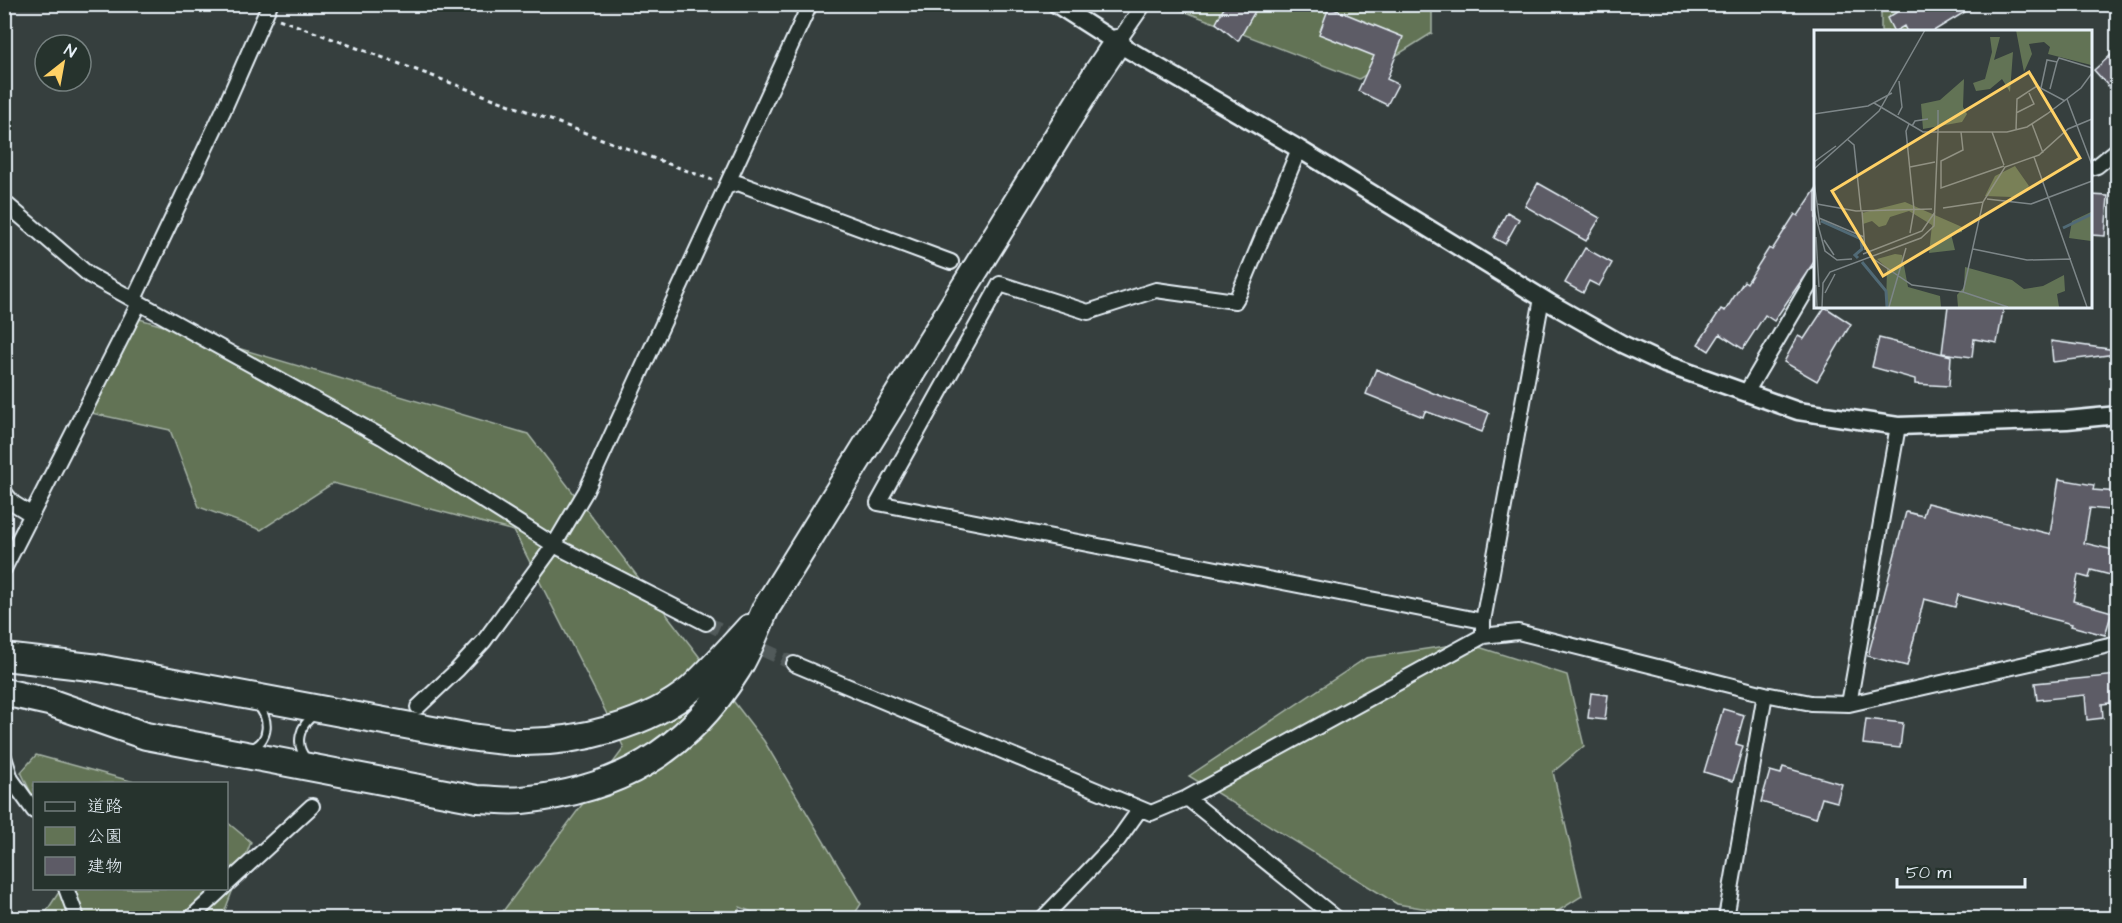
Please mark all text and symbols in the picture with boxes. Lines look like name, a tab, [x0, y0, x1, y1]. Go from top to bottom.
inset map	[1814, 30, 2092, 308]
north arrow	[33, 33, 93, 93]
text: N	[60, 39, 80, 63]
legend	[33, 782, 228, 890]
text: 道路	[87, 794, 123, 819]
text: 公園	[87, 824, 123, 849]
scale bar	[1897, 851, 2024, 889]
text: 建物	[87, 854, 123, 879]
text: 50 m	[1906, 860, 1951, 885]

